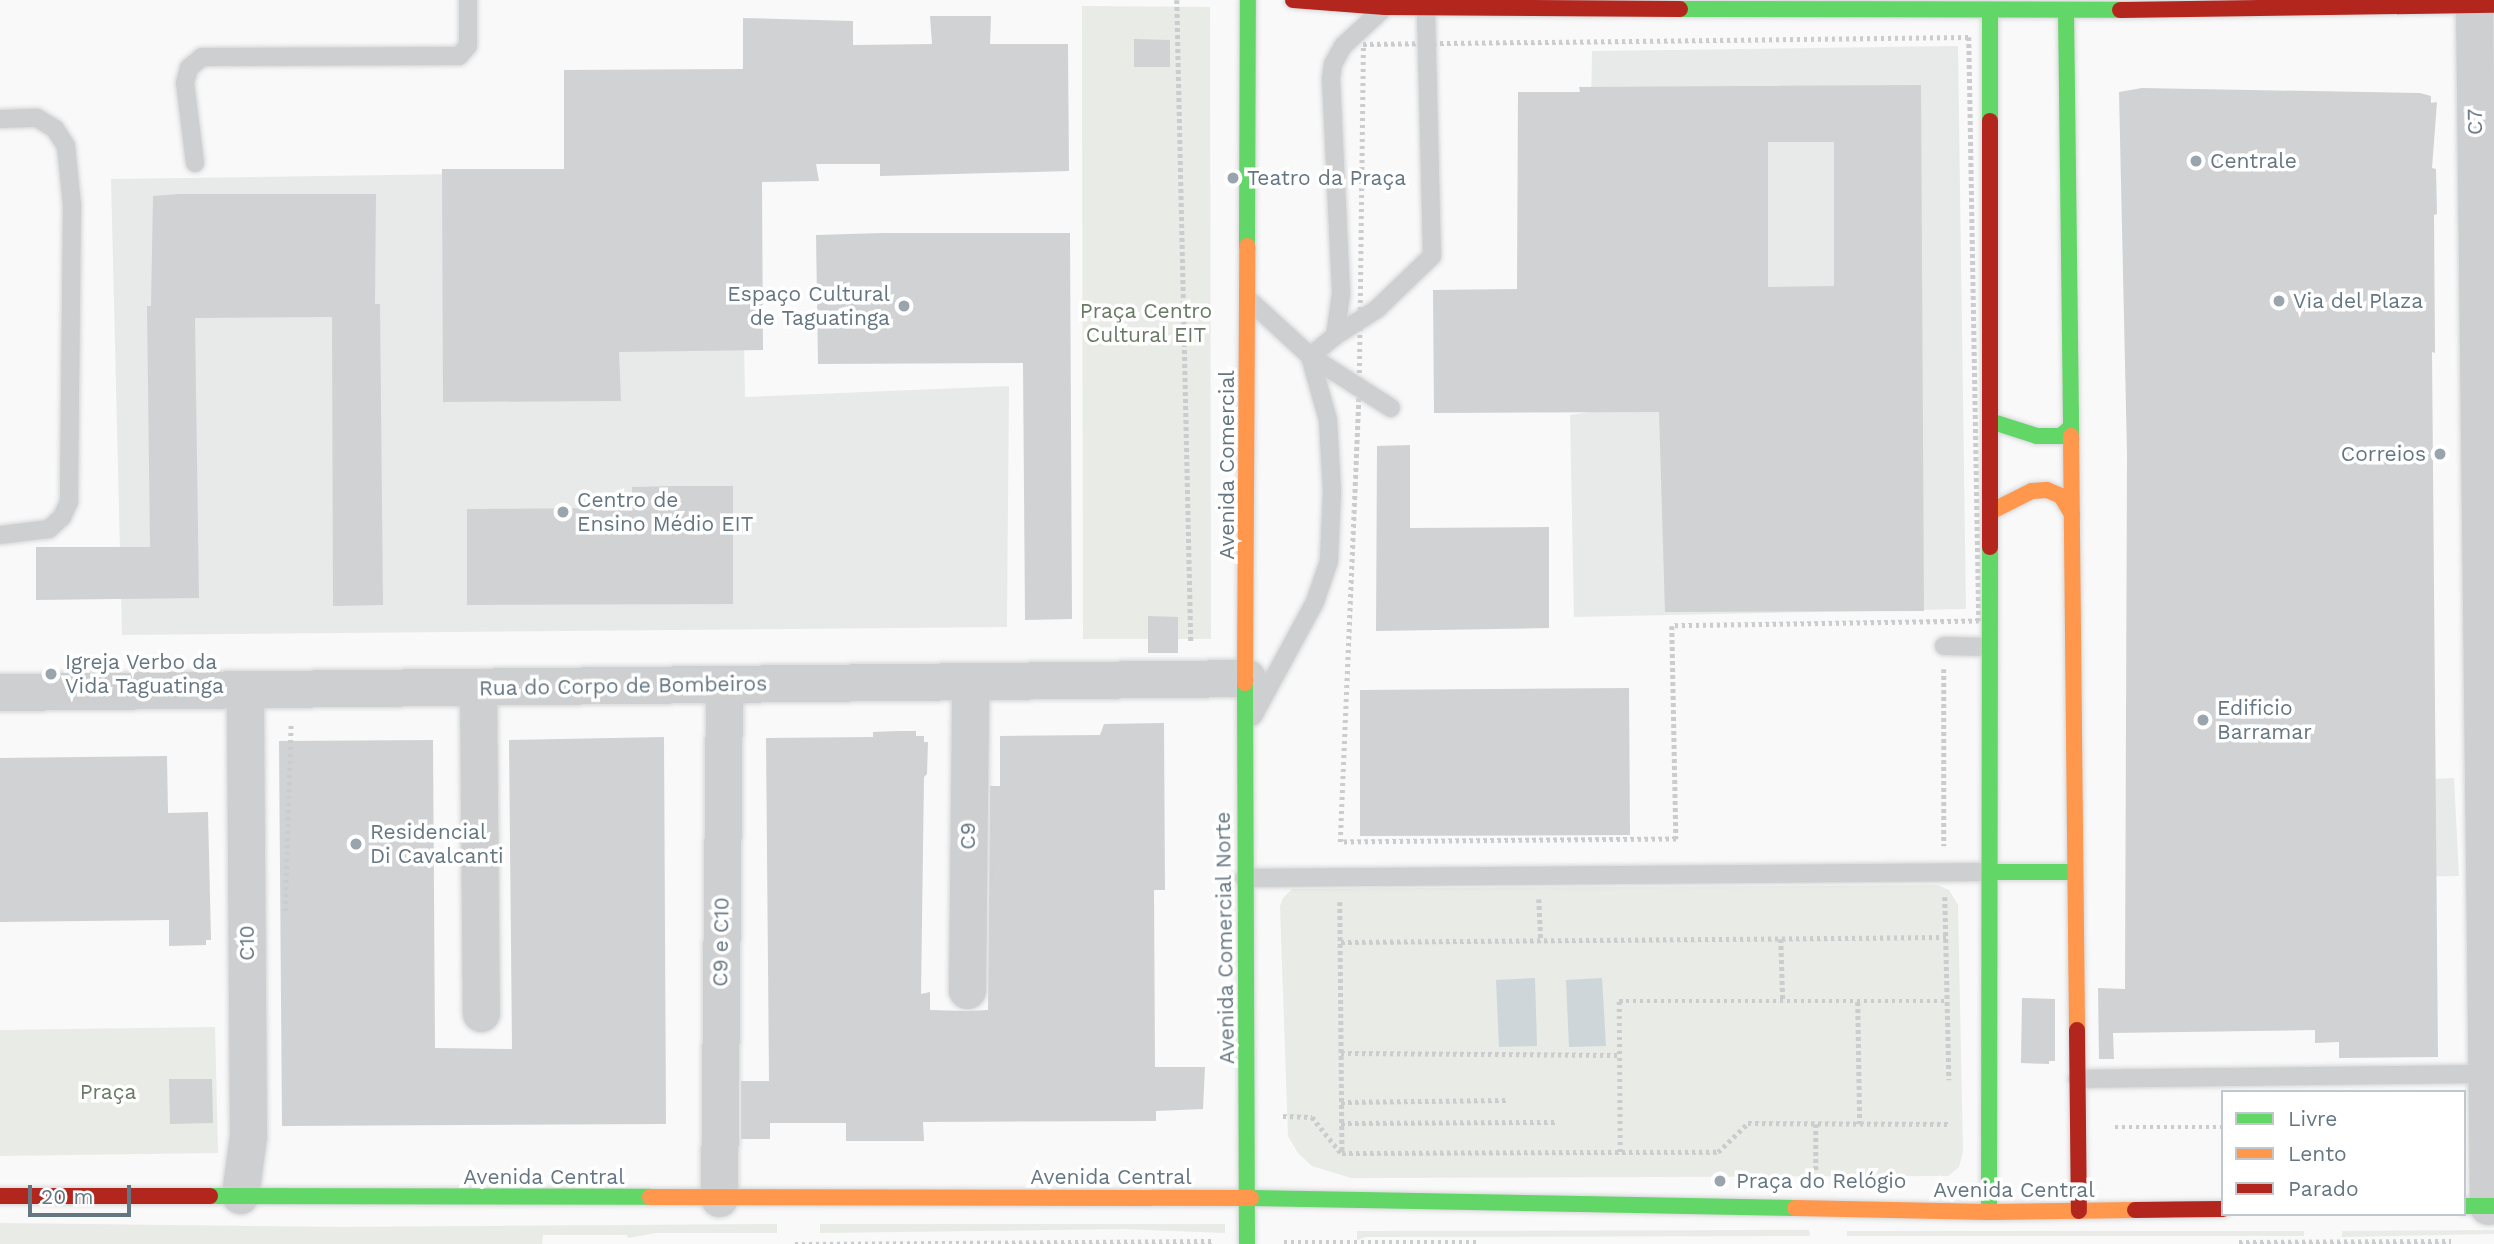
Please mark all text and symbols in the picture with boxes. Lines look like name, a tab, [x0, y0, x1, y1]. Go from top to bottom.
street label: C7	[2462, 109, 2488, 135]
place label: Centrale	[2210, 148, 2297, 174]
marker: Centrale	[2188, 153, 2204, 169]
place label: Teatro da Praça	[1247, 165, 1407, 191]
marker: Teatro da Praça	[1225, 170, 1241, 186]
place label: Espaço Cultural de Taguatinga	[727, 281, 890, 331]
place label: Via del Plaza	[2293, 288, 2424, 314]
marker: Via del Plaza	[2271, 293, 2287, 309]
marker: Espaço Cultural de Taguatinga	[896, 298, 912, 314]
park label: Praça Centro Cultural EIT	[1080, 298, 1212, 348]
street label: Avenida Comercial	[1214, 370, 1240, 560]
place label: Correios	[2341, 441, 2426, 467]
marker: Correios	[2432, 446, 2448, 462]
place label: Centro de Ensino Médio EIT	[577, 487, 754, 537]
marker: Centro de Ensino Médio EIT	[555, 504, 571, 520]
place label: Igreja Verbo da Vida Taguatinga	[65, 649, 225, 699]
marker: Igreja Verbo da Vida Taguatinga	[43, 666, 59, 682]
street label: Rua do Corpo de Bombeiros	[478, 671, 768, 701]
place label: Edificio Barramar	[2217, 695, 2312, 745]
marker: Edificio Barramar	[2195, 712, 2211, 728]
street label: Avenida Comercial Norte	[1210, 811, 1240, 1065]
place label: Residencial Di Cavalcanti	[370, 819, 504, 869]
street label: C9	[955, 822, 981, 850]
marker: Residencial Di Cavalcanti	[348, 836, 364, 852]
street label: C9 e C10	[708, 897, 734, 987]
street label: C10	[234, 925, 260, 961]
park label: Praça	[80, 1079, 136, 1105]
legend	[2221, 1090, 2466, 1216]
text: Livre	[2288, 1106, 2337, 1131]
text: Lento	[2288, 1141, 2347, 1166]
street label: Avenida Central	[463, 1164, 625, 1190]
street label: Avenida Central	[1030, 1164, 1192, 1190]
place label: Praça do Relógio	[1736, 1168, 1907, 1194]
scale bar	[32, 1170, 135, 1214]
marker: Praça do Relógio	[1710, 1171, 1730, 1191]
text: Parado	[2288, 1176, 2359, 1201]
street label: Avenida Central	[1933, 1177, 2095, 1203]
text: 20 m	[41, 1184, 93, 1209]

